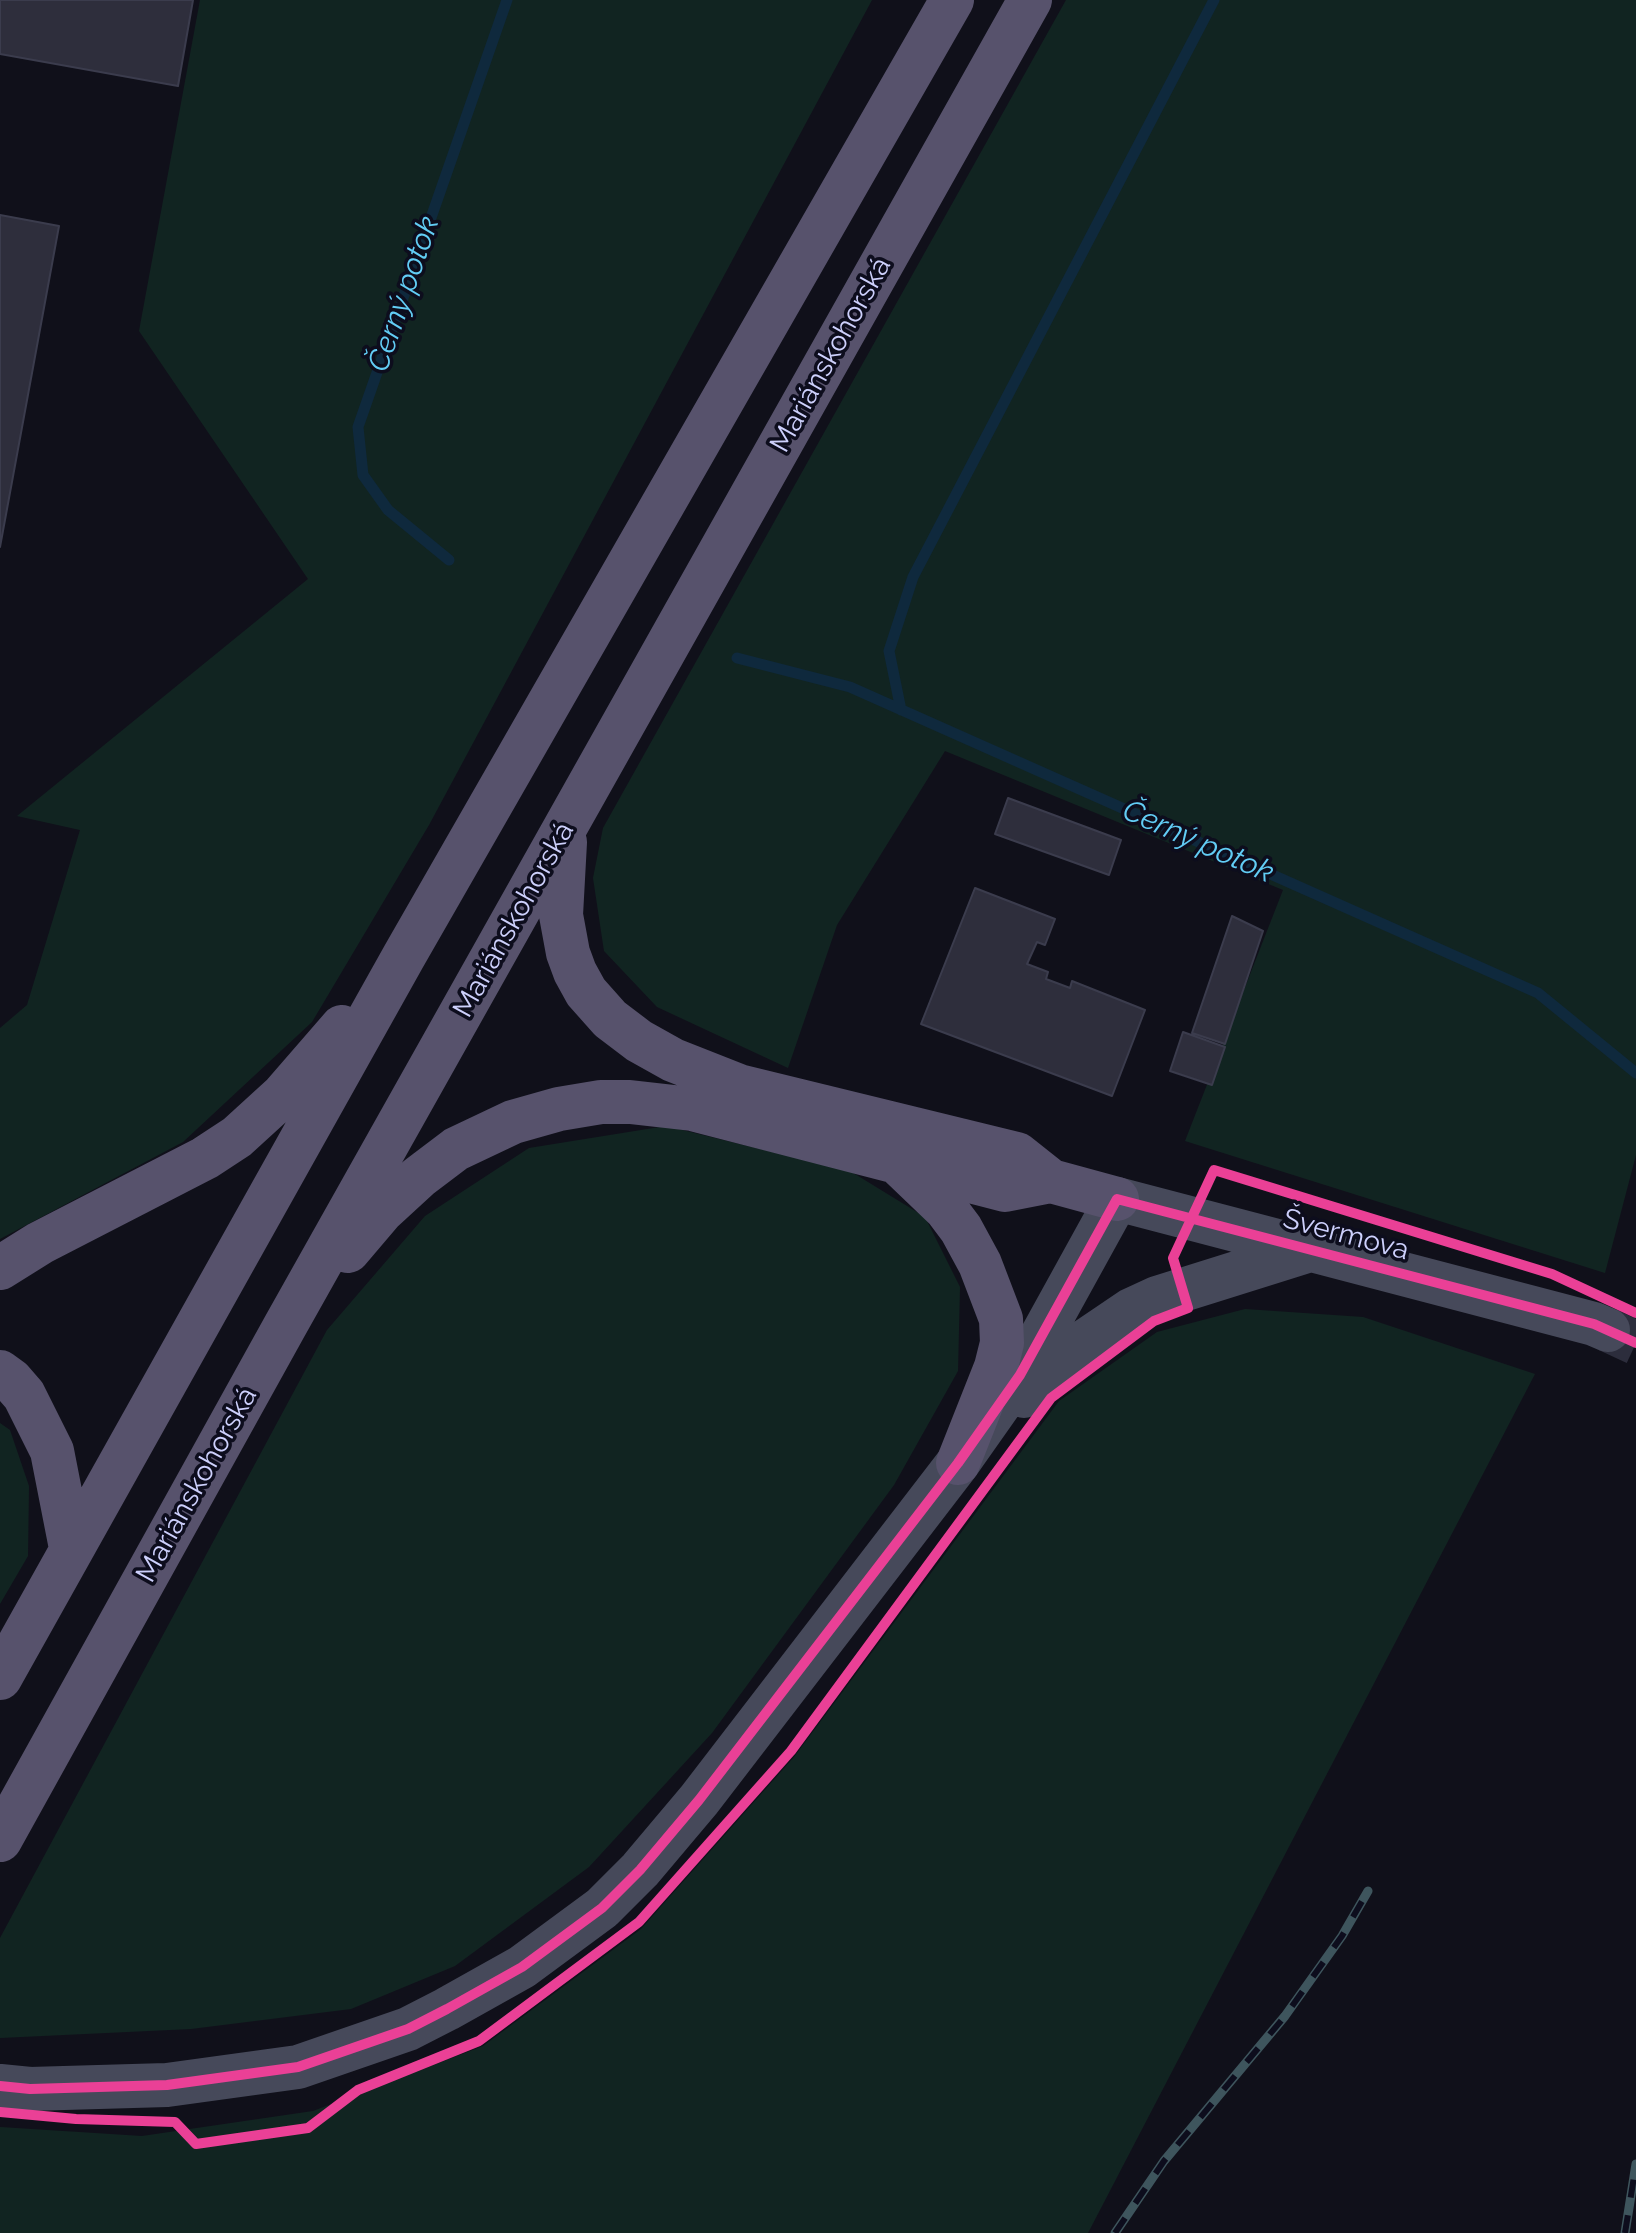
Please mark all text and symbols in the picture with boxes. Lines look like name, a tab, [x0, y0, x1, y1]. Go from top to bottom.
water label: Černý potok	[361, 212, 447, 376]
street label: Mariánskohorská	[764, 252, 898, 458]
water label: Černý potok	[1117, 793, 1279, 891]
street label: Mariánskohorská	[447, 817, 581, 1023]
street label: Švermova	[1279, 1202, 1413, 1268]
street label: Mariánskohorská	[130, 1382, 264, 1588]

